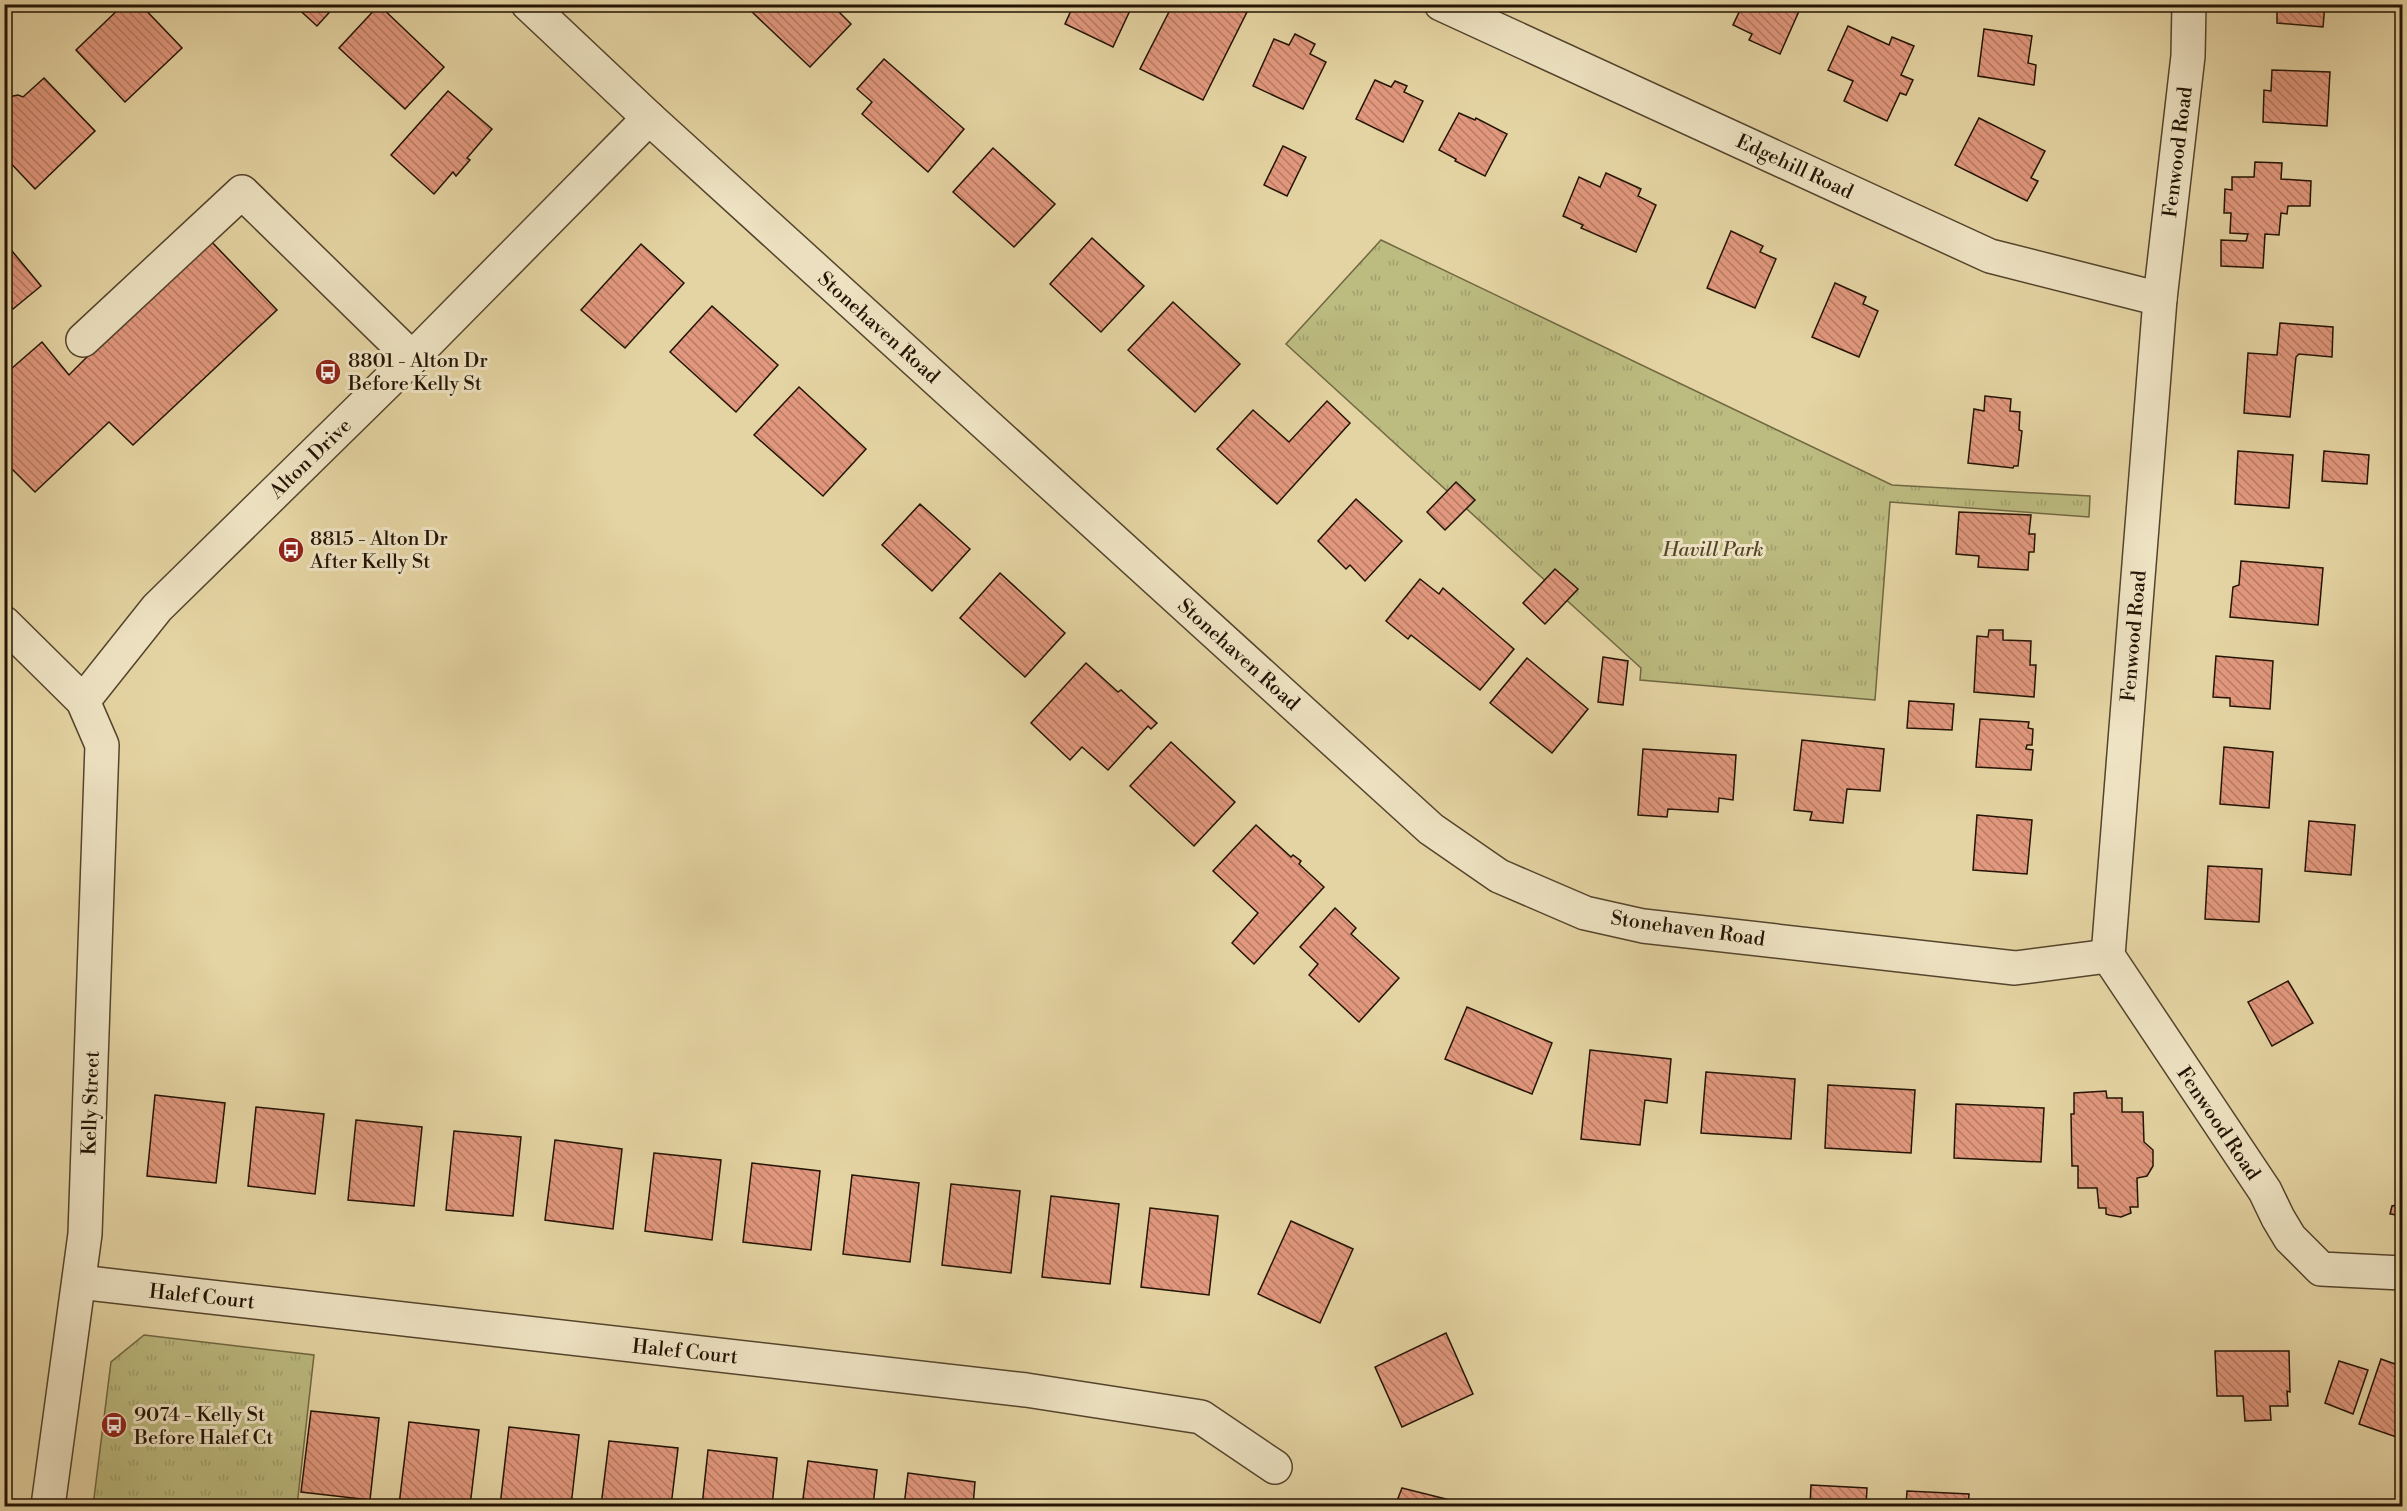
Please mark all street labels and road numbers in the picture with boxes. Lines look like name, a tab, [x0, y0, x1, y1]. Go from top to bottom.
street label: Fenwood Road	[2158, 85, 2199, 219]
street label: Edgehill Road	[1732, 129, 1857, 206]
street label: Stonehaven Road	[812, 267, 945, 390]
street label: Alton Drive	[264, 414, 357, 505]
street label: Fenwood Road	[2116, 569, 2153, 703]
street label: Stonehaven Road	[1172, 594, 1305, 717]
street label: Stonehaven Road	[1609, 906, 1767, 953]
street label: Kelly Street	[77, 1050, 106, 1156]
street label: Fenwood Road	[2171, 1062, 2265, 1186]
street label: Halef Court	[148, 1280, 256, 1315]
street label: Halef Court	[631, 1335, 739, 1370]

